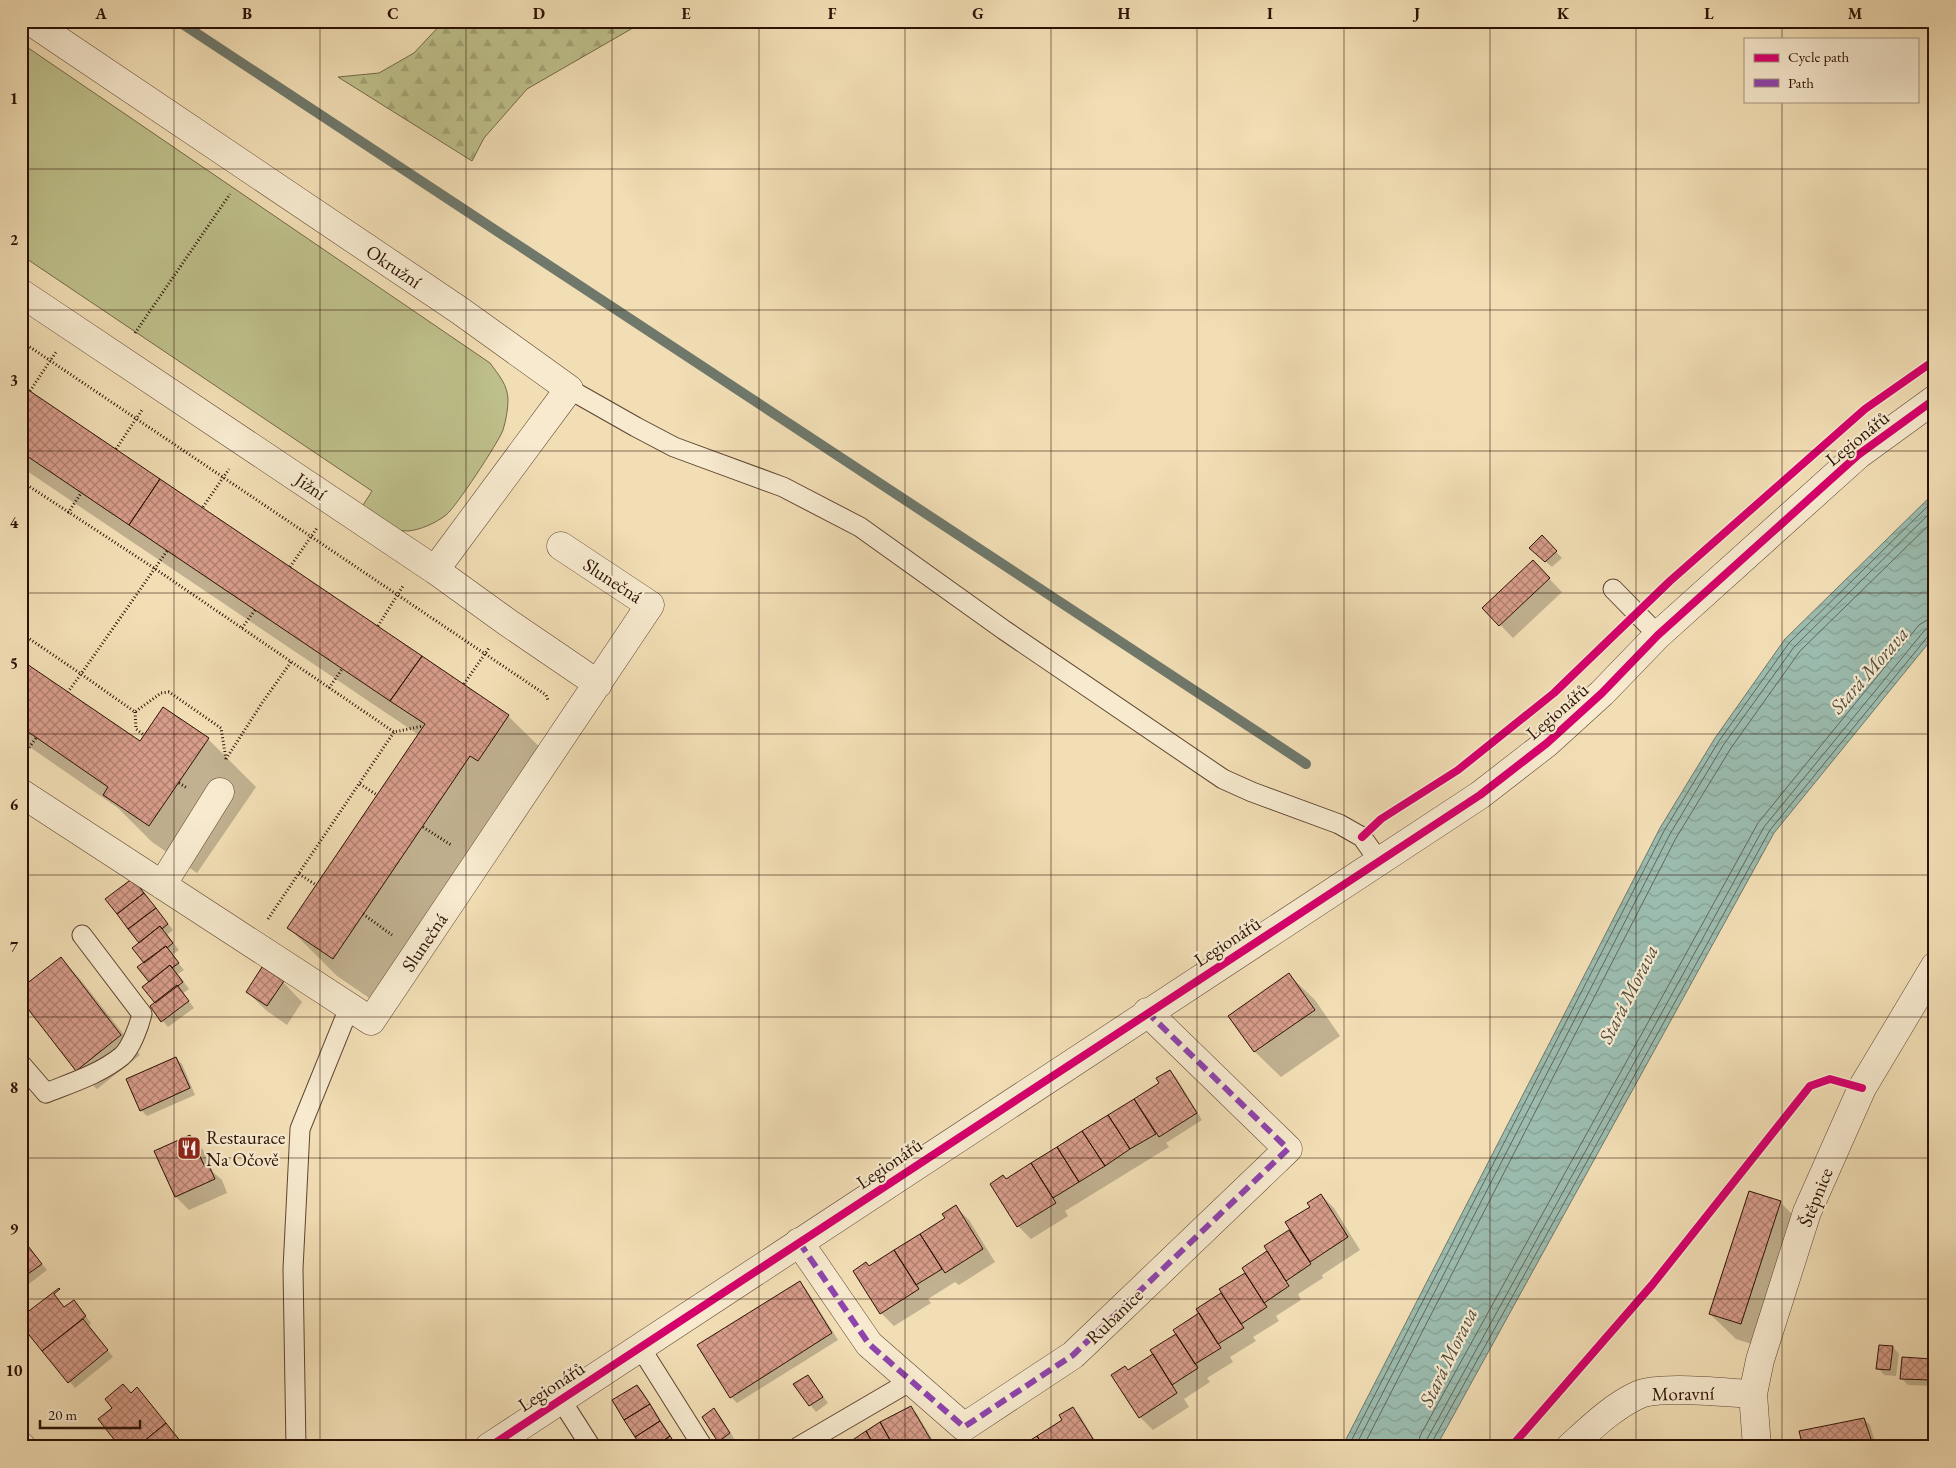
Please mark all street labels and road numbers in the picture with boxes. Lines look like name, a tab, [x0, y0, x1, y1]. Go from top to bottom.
street label: Okružní	[361, 239, 427, 294]
street label: Legionářů	[1820, 405, 1894, 472]
street label: Jižní	[288, 466, 332, 506]
street label: Slunečná	[578, 552, 647, 609]
street label: Legionářů	[1521, 677, 1594, 745]
street label: Slunečná	[396, 908, 453, 977]
street label: Legionářů	[1189, 911, 1265, 972]
street label: Legionářů	[851, 1132, 927, 1195]
street label: Štěpnice	[1792, 1164, 1839, 1230]
street label: Rubanice	[1080, 1283, 1148, 1350]
street label: Legionářů	[513, 1356, 589, 1417]
street label: Moravní	[1651, 1380, 1715, 1407]

